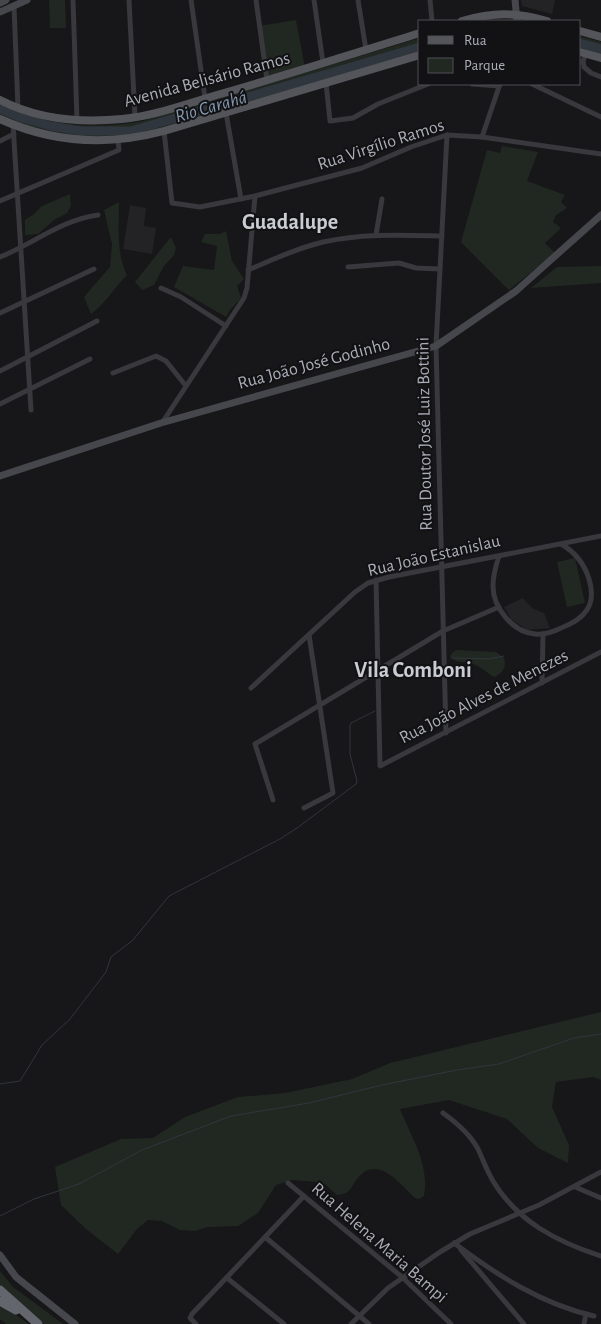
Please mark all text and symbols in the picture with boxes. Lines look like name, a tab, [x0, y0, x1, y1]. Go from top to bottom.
legend	[418, 20, 581, 85]
text: Rua	[464, 33, 487, 48]
street label: Avenida Belisário Ramos	[122, 49, 292, 111]
text: Parque	[464, 58, 505, 73]
water label: Rio Carahá	[173, 88, 249, 126]
street label: Rua Virgílio Ramos	[316, 116, 446, 174]
district label: Guadalupe	[242, 211, 338, 233]
street label: Rua João José Godinho	[236, 335, 392, 393]
street label: Rua Doutor José Luiz Bottini	[414, 337, 436, 531]
street label: Rua João Estanislau	[366, 532, 502, 580]
street label: Rua João Alves de Menezes	[397, 647, 571, 747]
district label: Vila Comboni	[354, 659, 472, 681]
street label: Rua Helena Maria Bampi	[308, 1179, 450, 1307]

